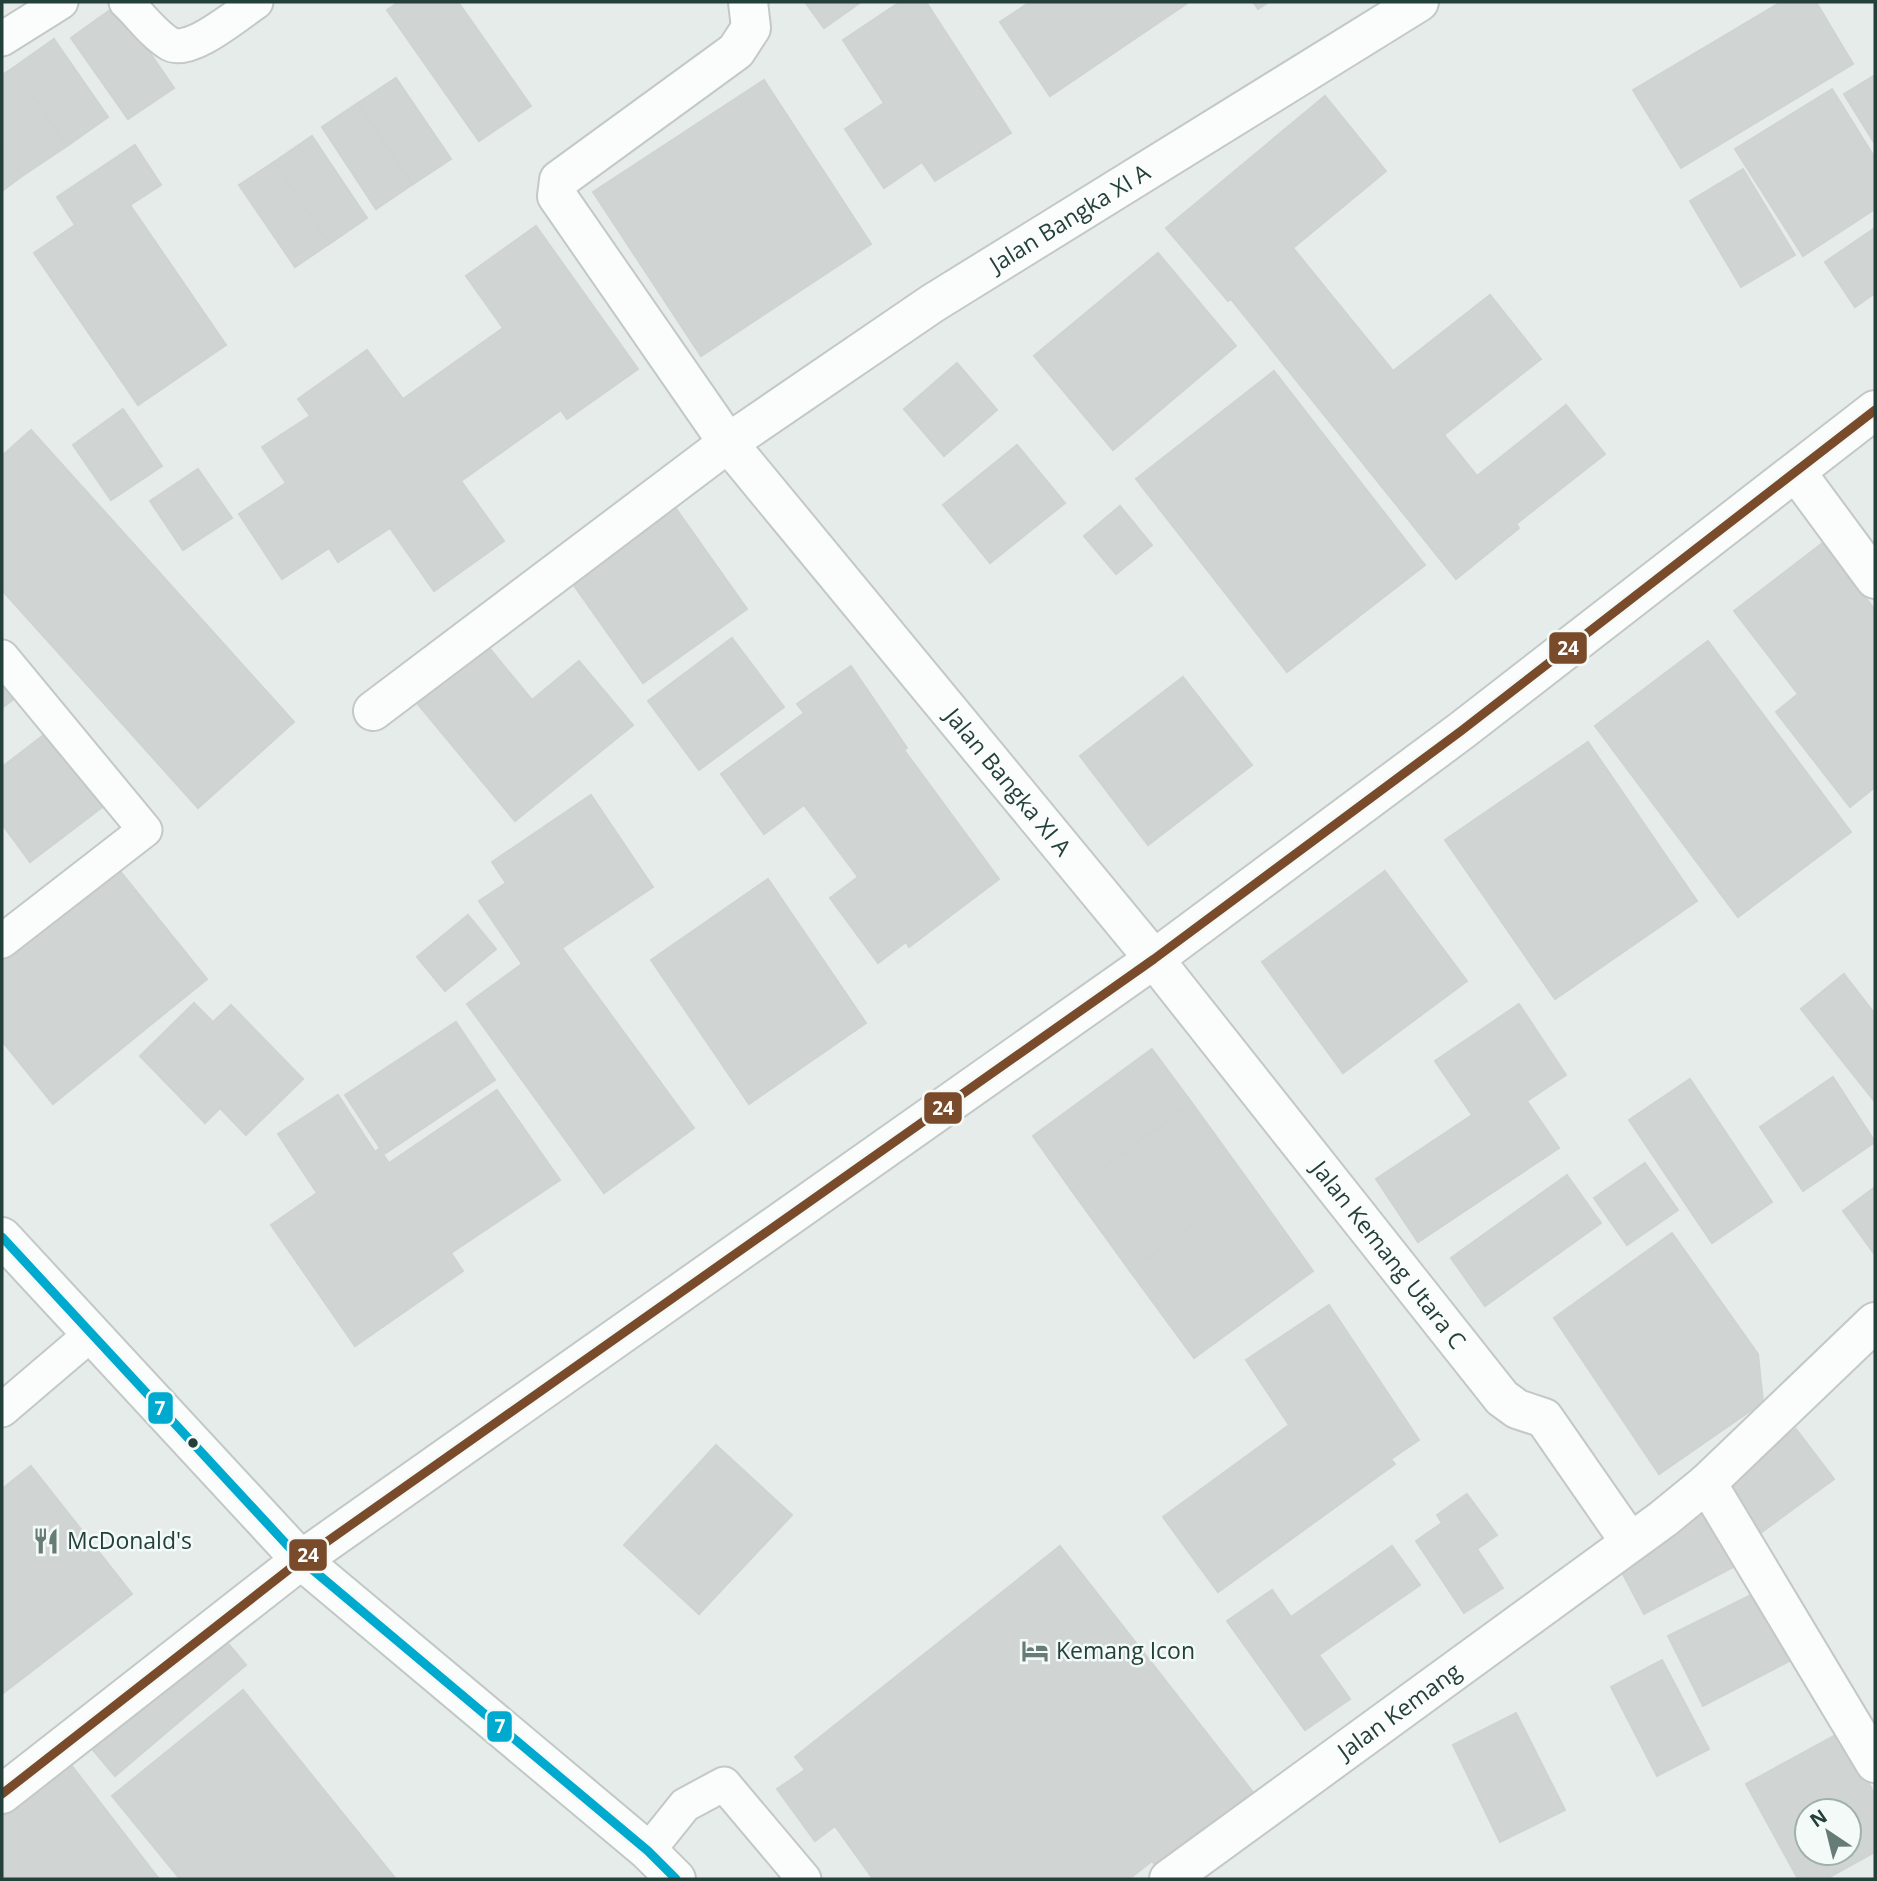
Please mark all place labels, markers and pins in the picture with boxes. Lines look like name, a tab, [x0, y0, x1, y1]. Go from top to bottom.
unlabelled marker	[186, 1436, 200, 1450]
place label: McDonald's	[67, 1524, 192, 1556]
restaurant icon: McDonald's	[31, 1526, 61, 1556]
place label: Kemang Icon	[1056, 1634, 1195, 1666]
hotel icon: Kemang Icon	[1020, 1636, 1050, 1666]

